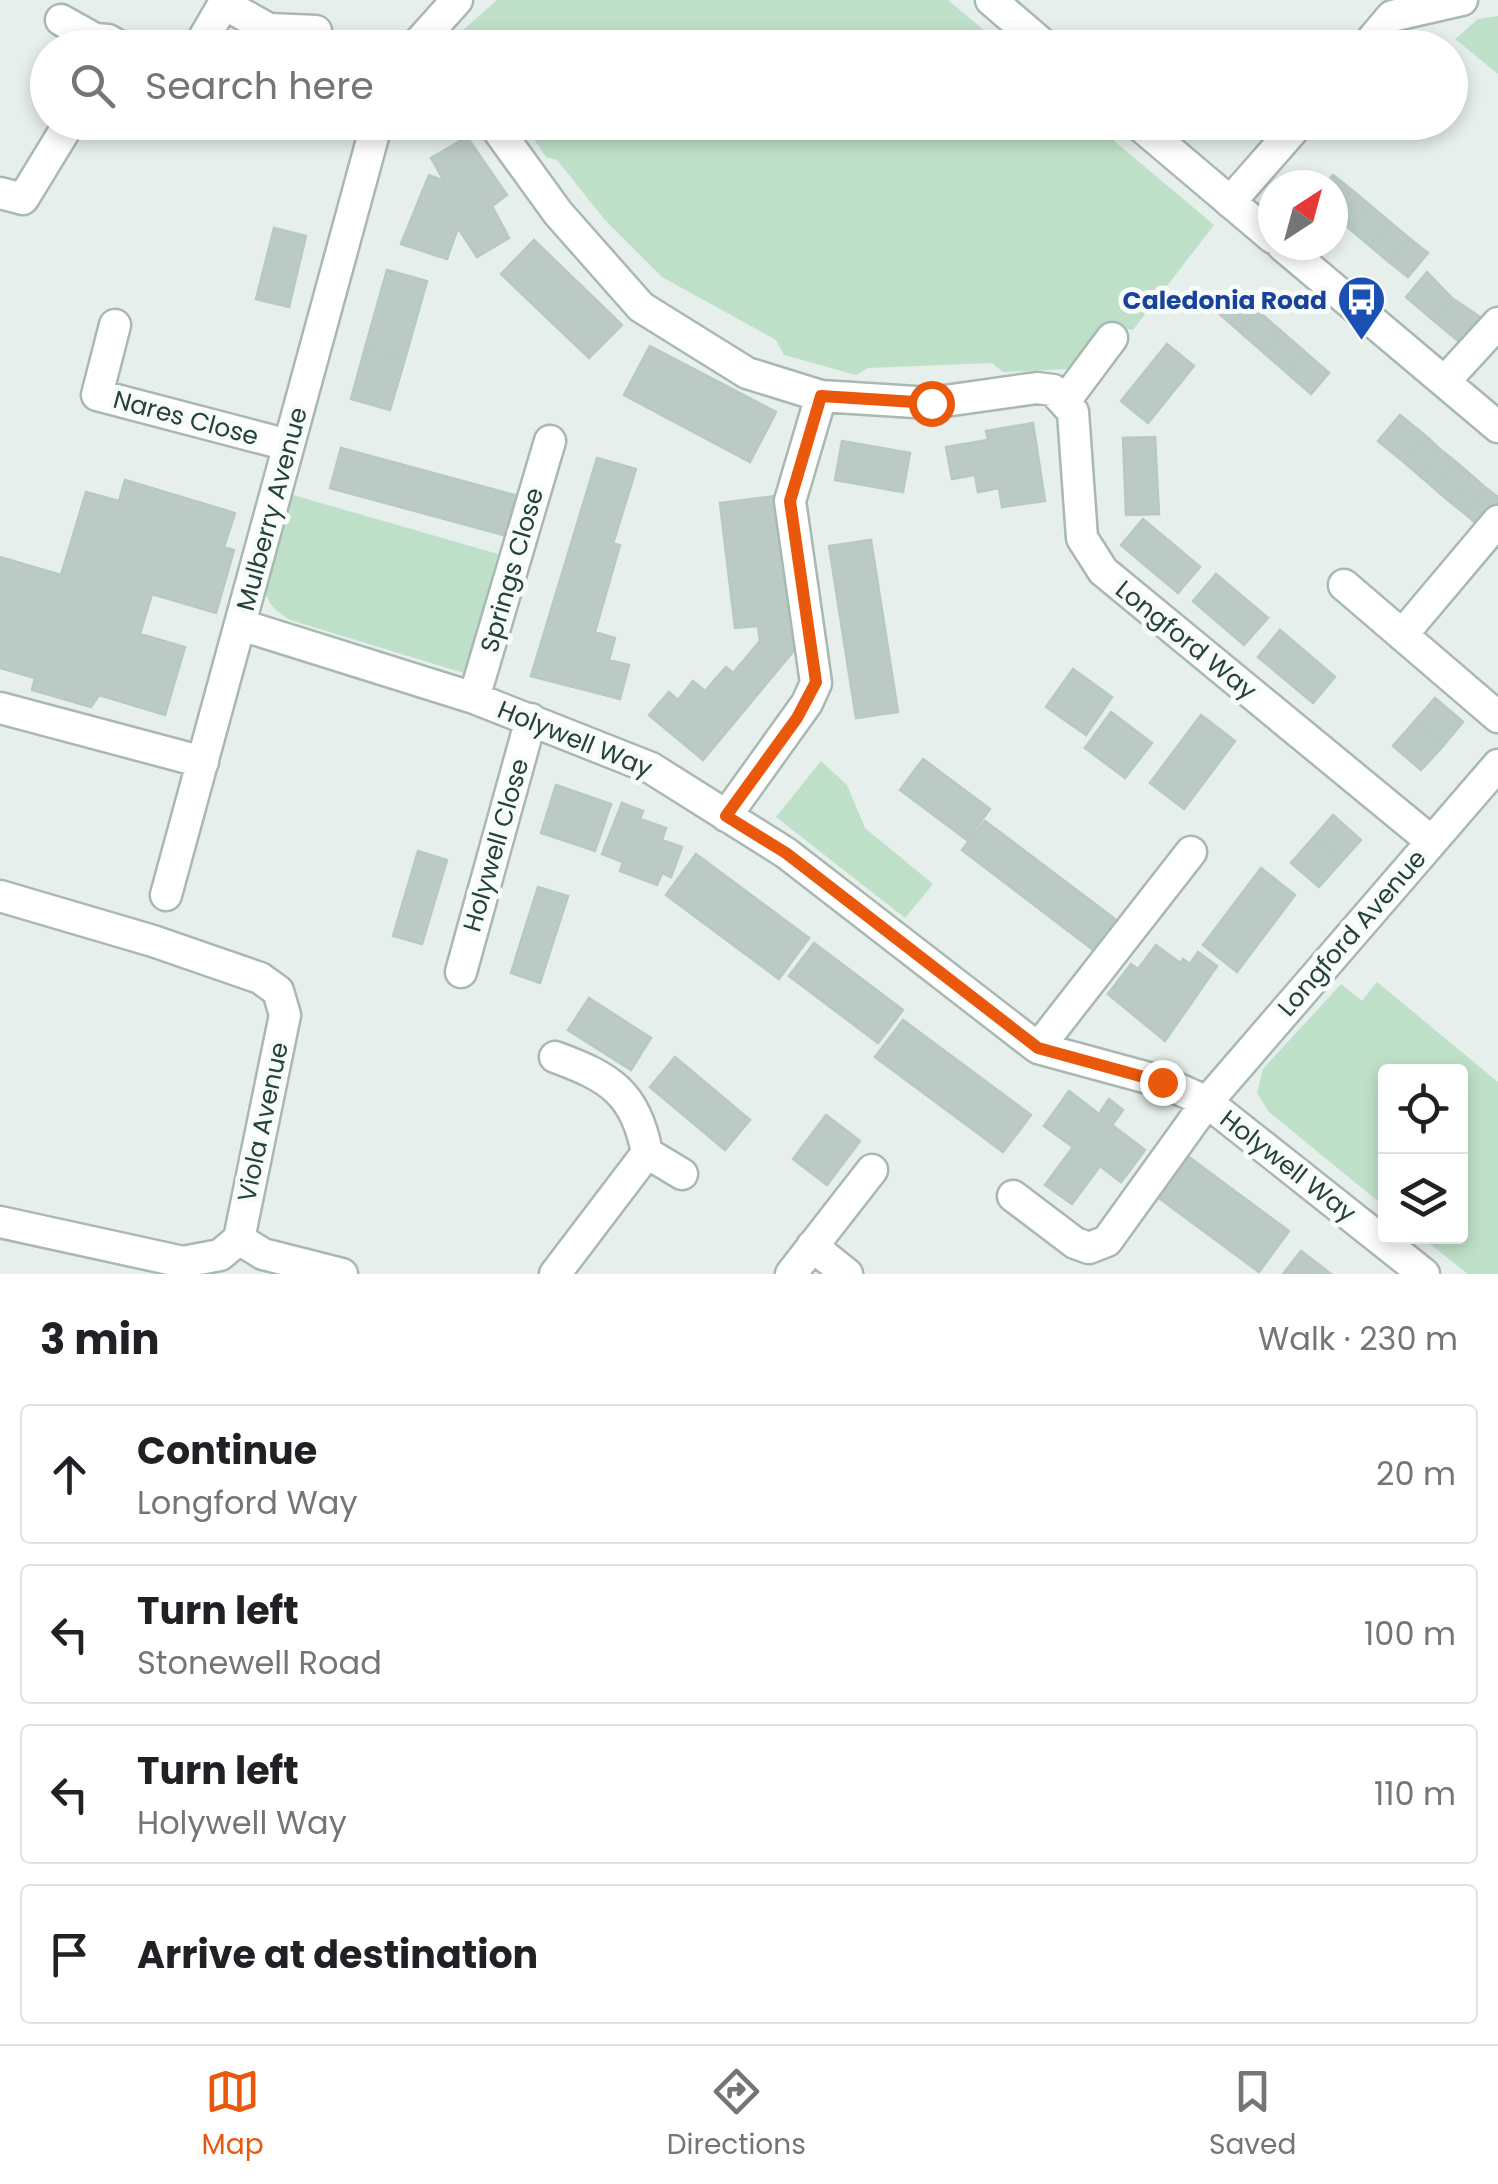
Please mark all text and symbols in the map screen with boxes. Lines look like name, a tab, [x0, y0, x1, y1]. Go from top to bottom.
search box	[30, 30, 1468, 140]
icon: search	[65, 58, 120, 113]
text: Search here	[145, 59, 374, 112]
north arrow	[1258, 170, 1348, 260]
bus stop icon: Caledonia Road	[1336, 274, 1388, 342]
place label: Caledonia Road	[1123, 283, 1327, 318]
route start	[909, 381, 955, 427]
street label: Nares Close	[109, 382, 263, 454]
street label: Mulberry Avenue	[228, 403, 316, 615]
street label: Springs Close	[472, 484, 552, 656]
street label: Longford Way	[1108, 572, 1264, 708]
street label: Holywell Way	[492, 692, 658, 786]
street label: Holywell Close	[455, 754, 537, 936]
street label: Longford Avenue	[1270, 842, 1434, 1024]
street label: Viola Avenue	[229, 1039, 297, 1205]
route end	[1140, 1060, 1186, 1106]
map controls	[1378, 1064, 1468, 1244]
button: locate	[1378, 1064, 1468, 1154]
street label: Holywell Way	[1213, 1102, 1363, 1230]
button: layers	[1378, 1154, 1468, 1244]
text: 3 min	[40, 1310, 160, 1369]
text: Walk · 230 m	[1258, 1316, 1458, 1361]
text: Continue	[137, 1424, 317, 1477]
icon: ahead	[42, 1447, 97, 1502]
text: 20 m	[1376, 1451, 1456, 1496]
text: Longford Way	[137, 1480, 357, 1525]
text: Turn left	[137, 1584, 299, 1637]
icon: left	[42, 1607, 97, 1662]
text: 100 m	[1364, 1611, 1456, 1656]
text: Stonewell Road	[137, 1640, 382, 1685]
text: Turn left	[137, 1744, 299, 1797]
icon: left	[42, 1767, 97, 1822]
text: 110 m	[1374, 1771, 1456, 1816]
text: Holywell Way	[137, 1800, 347, 1845]
icon: arrive	[42, 1927, 97, 1982]
text: Arrive at destination	[137, 1928, 538, 1981]
tab: Map	[202, 2064, 264, 2166]
tab: Directions	[667, 2064, 806, 2166]
tab: Saved	[1209, 2064, 1296, 2166]

